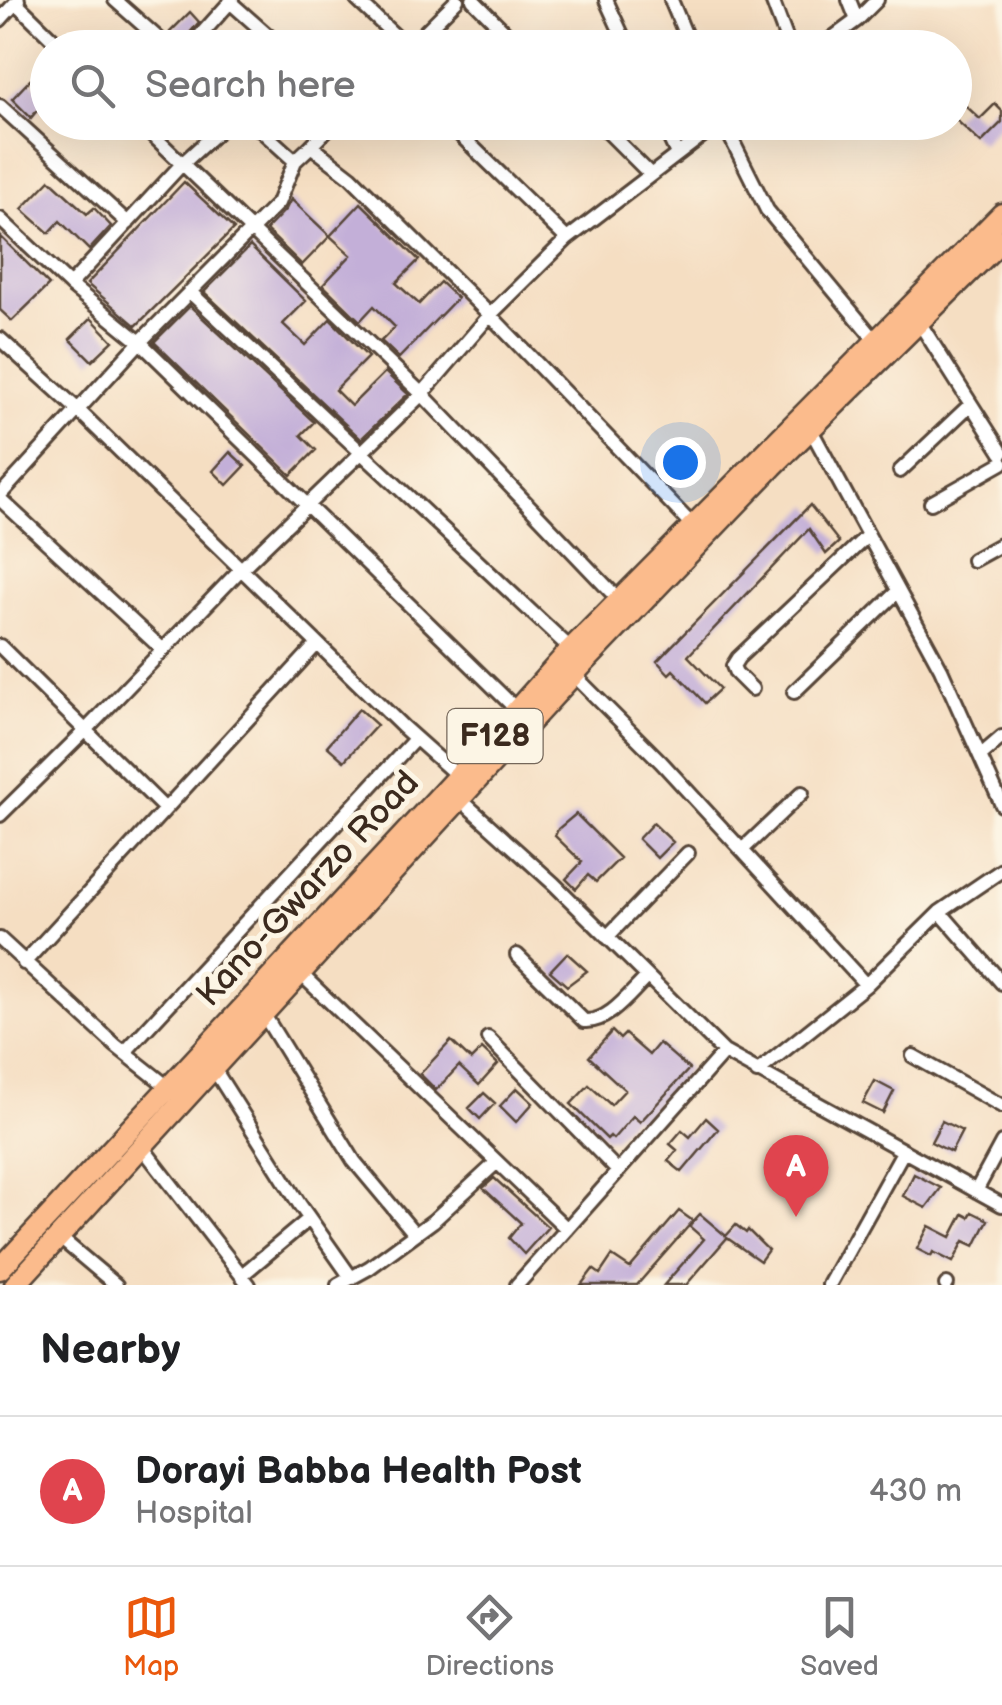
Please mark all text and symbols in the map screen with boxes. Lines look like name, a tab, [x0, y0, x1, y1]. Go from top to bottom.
search box	[30, 30, 972, 140]
icon: search	[65, 58, 120, 113]
text: Search here	[145, 63, 356, 108]
your location	[655, 437, 706, 488]
road number: F128	[448, 709, 542, 763]
street label: Kano-Gwarzo Road	[188, 762, 428, 1016]
pin: A	[764, 1134, 828, 1217]
text: Nearby	[40, 1325, 180, 1376]
text: Dorayi Babba Health Post	[135, 1449, 582, 1494]
text: A	[63, 1472, 82, 1511]
text: 430 m	[869, 1472, 962, 1511]
text: Hospital	[135, 1494, 253, 1533]
tab: Map	[123, 1590, 179, 1683]
tab: Directions	[425, 1590, 554, 1683]
tab: Saved	[800, 1590, 879, 1683]

